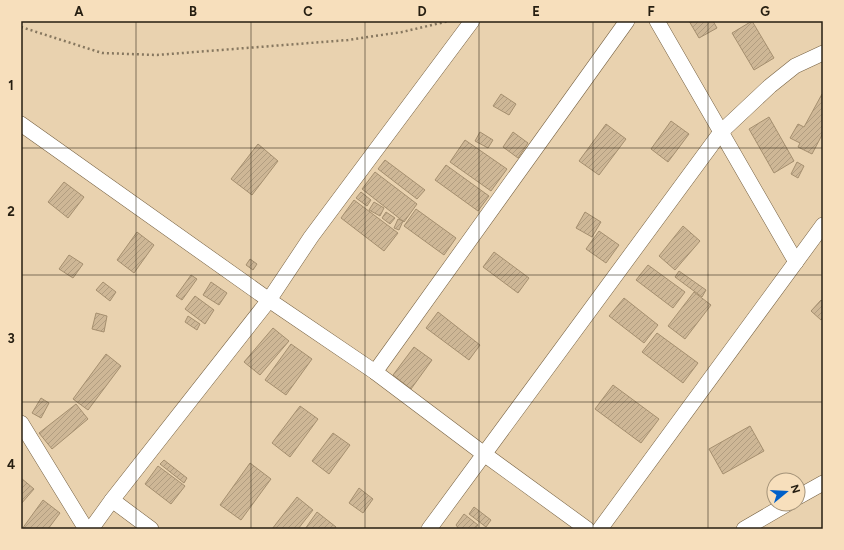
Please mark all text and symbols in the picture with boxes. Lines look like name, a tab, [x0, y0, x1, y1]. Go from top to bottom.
text: A	[74, 4, 84, 19]
text: B	[189, 4, 197, 19]
text: C	[303, 4, 313, 19]
text: D	[417, 4, 427, 19]
text: E	[532, 4, 540, 19]
text: F	[647, 4, 655, 19]
text: G	[760, 4, 770, 19]
text: 1	[8, 78, 14, 93]
text: 2	[7, 204, 15, 219]
text: 3	[7, 331, 15, 346]
text: 4	[7, 457, 15, 472]
north arrow	[766, 472, 806, 512]
text: N	[788, 483, 803, 495]

